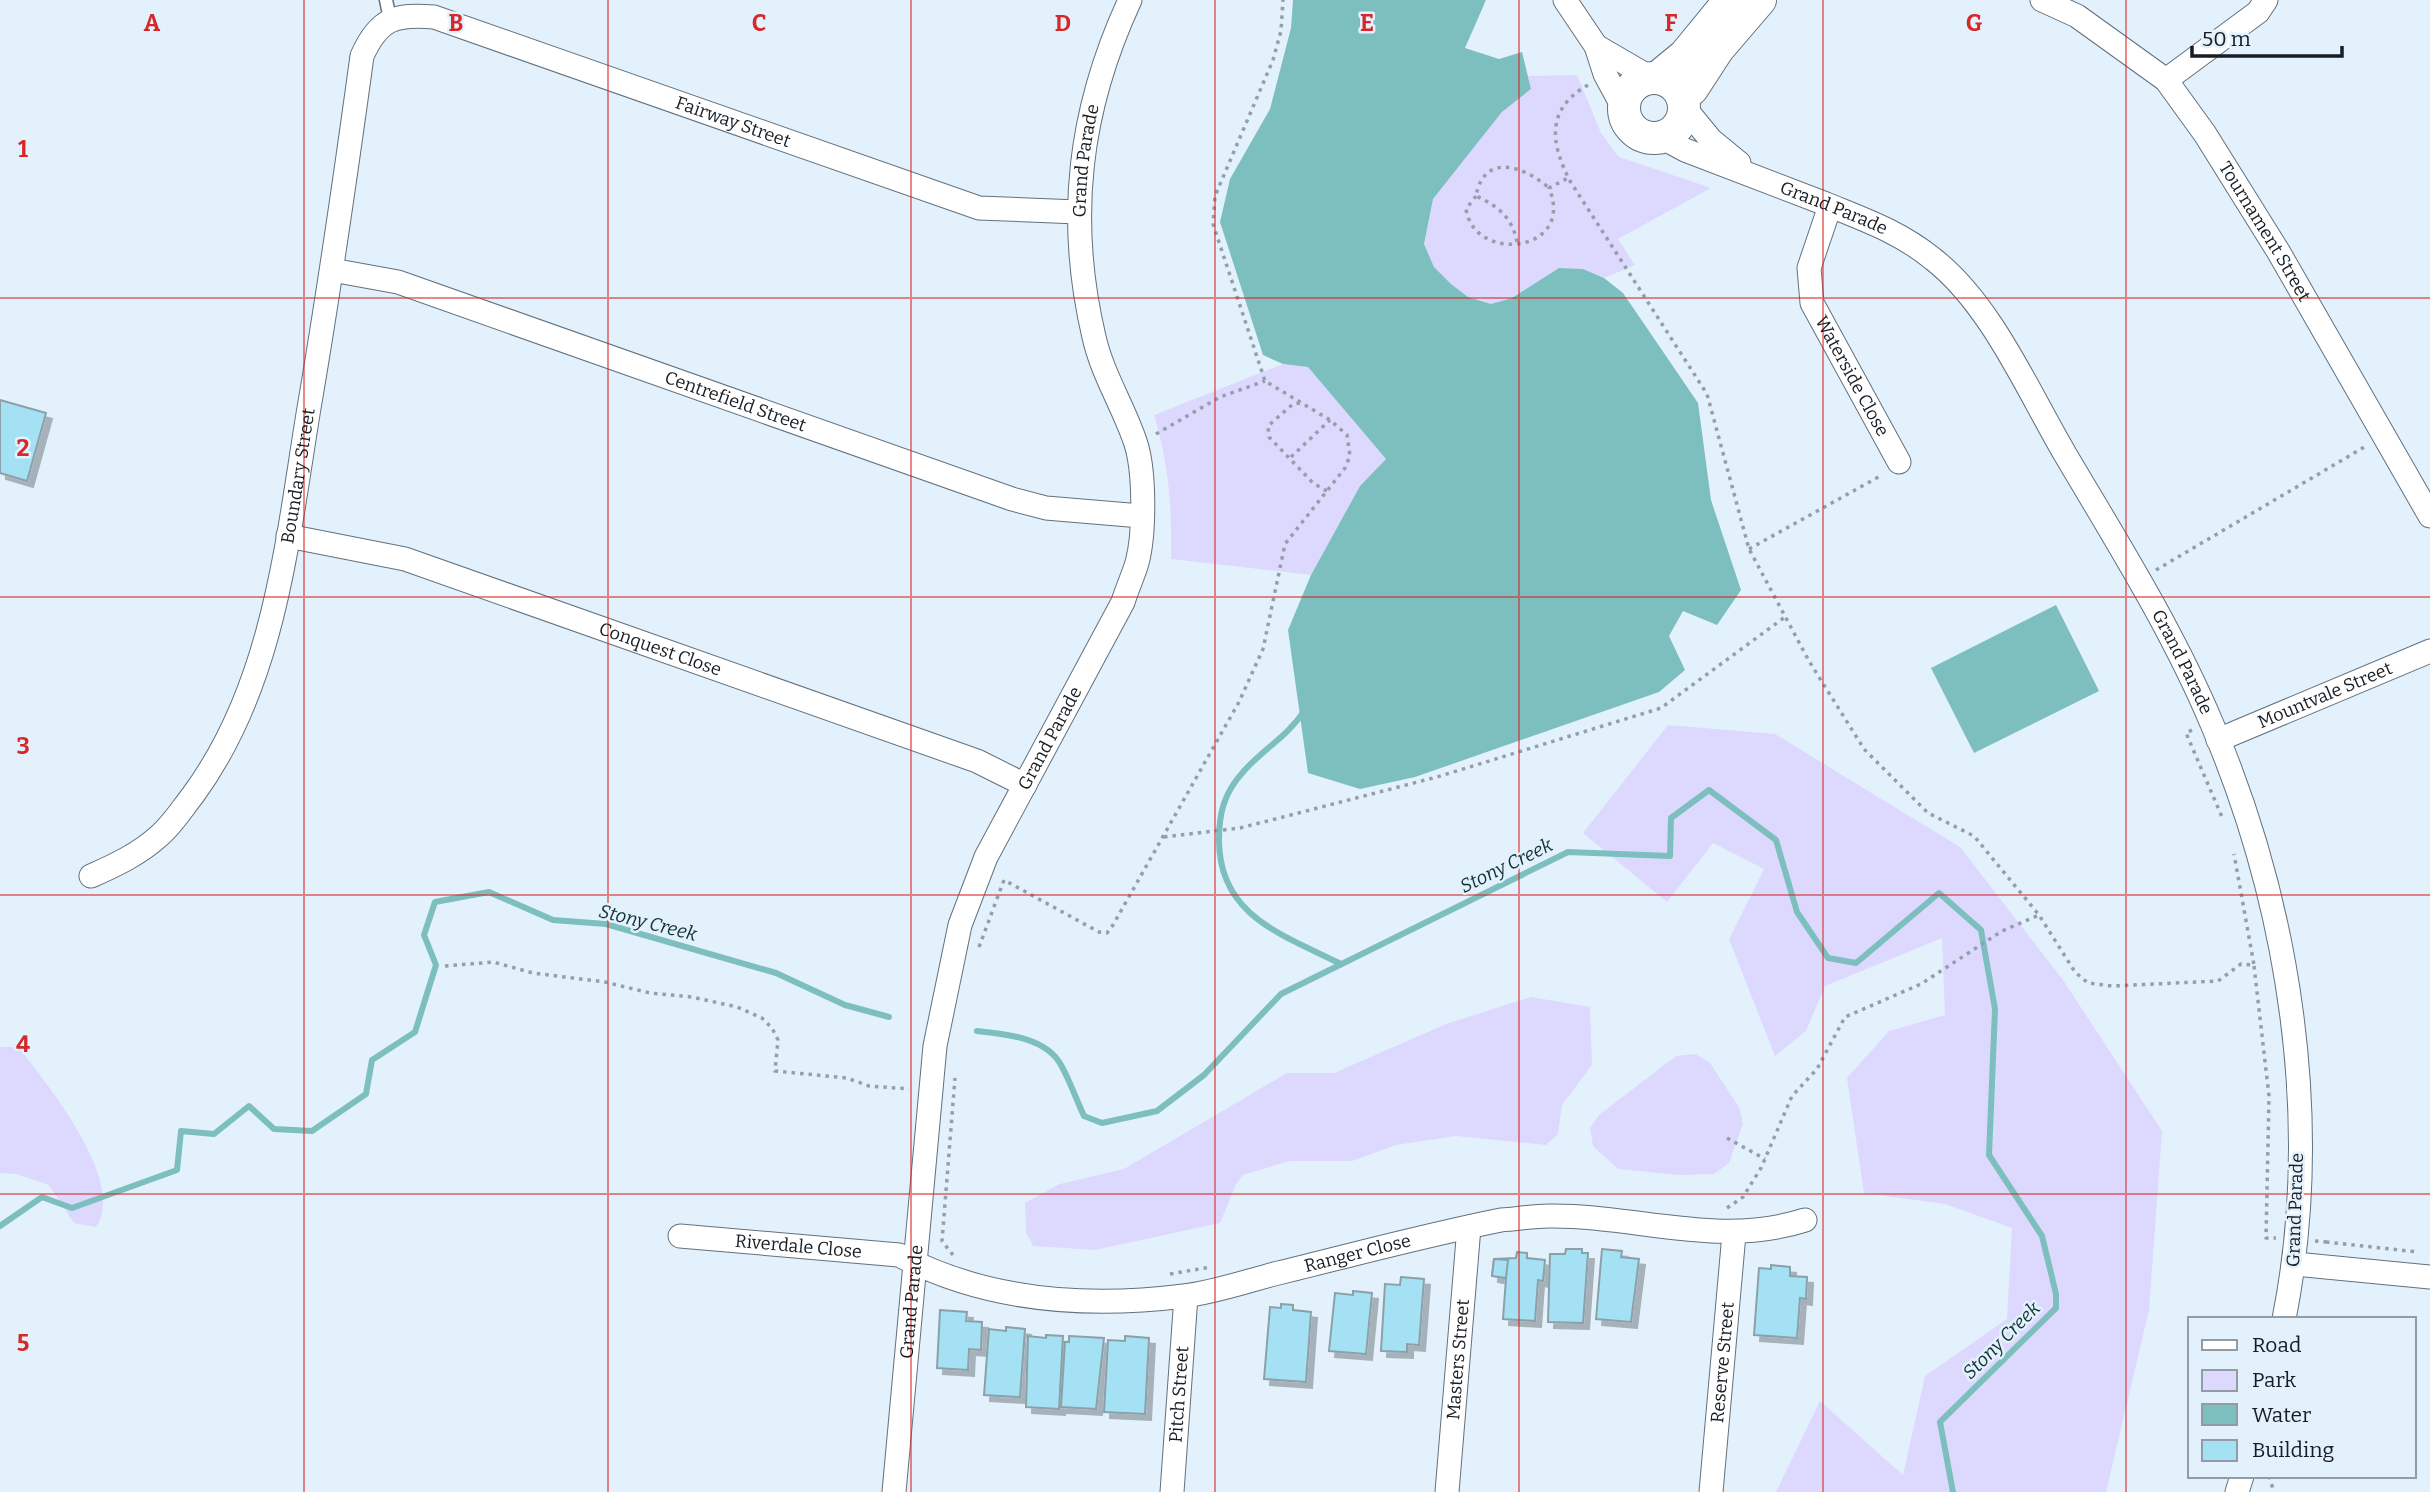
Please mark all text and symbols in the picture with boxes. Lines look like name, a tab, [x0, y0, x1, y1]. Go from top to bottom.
text: A	[144, 9, 161, 37]
text: B	[449, 9, 463, 37]
text: C	[752, 9, 766, 37]
text: D	[1055, 9, 1071, 37]
text: E	[1360, 9, 1374, 37]
text: F	[1665, 9, 1678, 37]
text: G	[1966, 9, 1983, 37]
scale bar	[2192, 14, 2342, 58]
text: 50 m	[2202, 26, 2251, 52]
street label: Fairway Street	[673, 92, 794, 152]
street label: Grand Parade	[1068, 102, 1104, 218]
text: 1	[18, 135, 28, 163]
street label: Tournament Street	[2214, 157, 2316, 306]
street label: Grand Parade	[1777, 176, 1891, 240]
street label: Waterside Close	[1810, 312, 1894, 440]
street label: Centrefield Street	[662, 366, 810, 437]
street label: Boundary Street	[276, 406, 320, 545]
text: 2	[17, 434, 30, 462]
street label: Grand Parade	[2147, 606, 2217, 718]
street label: Conquest Close	[596, 617, 724, 681]
street label: Mountvale Street	[2255, 657, 2396, 733]
street label: Grand Parade	[1013, 683, 1086, 794]
text: 3	[16, 732, 30, 760]
water label: Stony Creek	[1456, 833, 1557, 898]
water label: Stony Creek	[597, 899, 700, 946]
text: 4	[16, 1030, 30, 1058]
street label: Grand Parade	[2282, 1153, 2308, 1267]
street label: Ranger Close	[1302, 1229, 1413, 1277]
street label: Riverdale Close	[734, 1230, 863, 1263]
street label: Grand Parade	[895, 1244, 928, 1360]
water label: Stony Creek	[1958, 1296, 2045, 1384]
street label: Masters Street	[1442, 1298, 1474, 1421]
street label: Reserve Street	[1706, 1301, 1739, 1424]
legend	[2188, 1317, 2416, 1478]
text: 5	[17, 1329, 29, 1357]
text: Road	[2252, 1332, 2301, 1358]
street label: Pitch Street	[1165, 1345, 1193, 1443]
text: Park	[2252, 1367, 2296, 1393]
text: Water	[2252, 1402, 2311, 1428]
text: Building	[2252, 1437, 2335, 1463]

